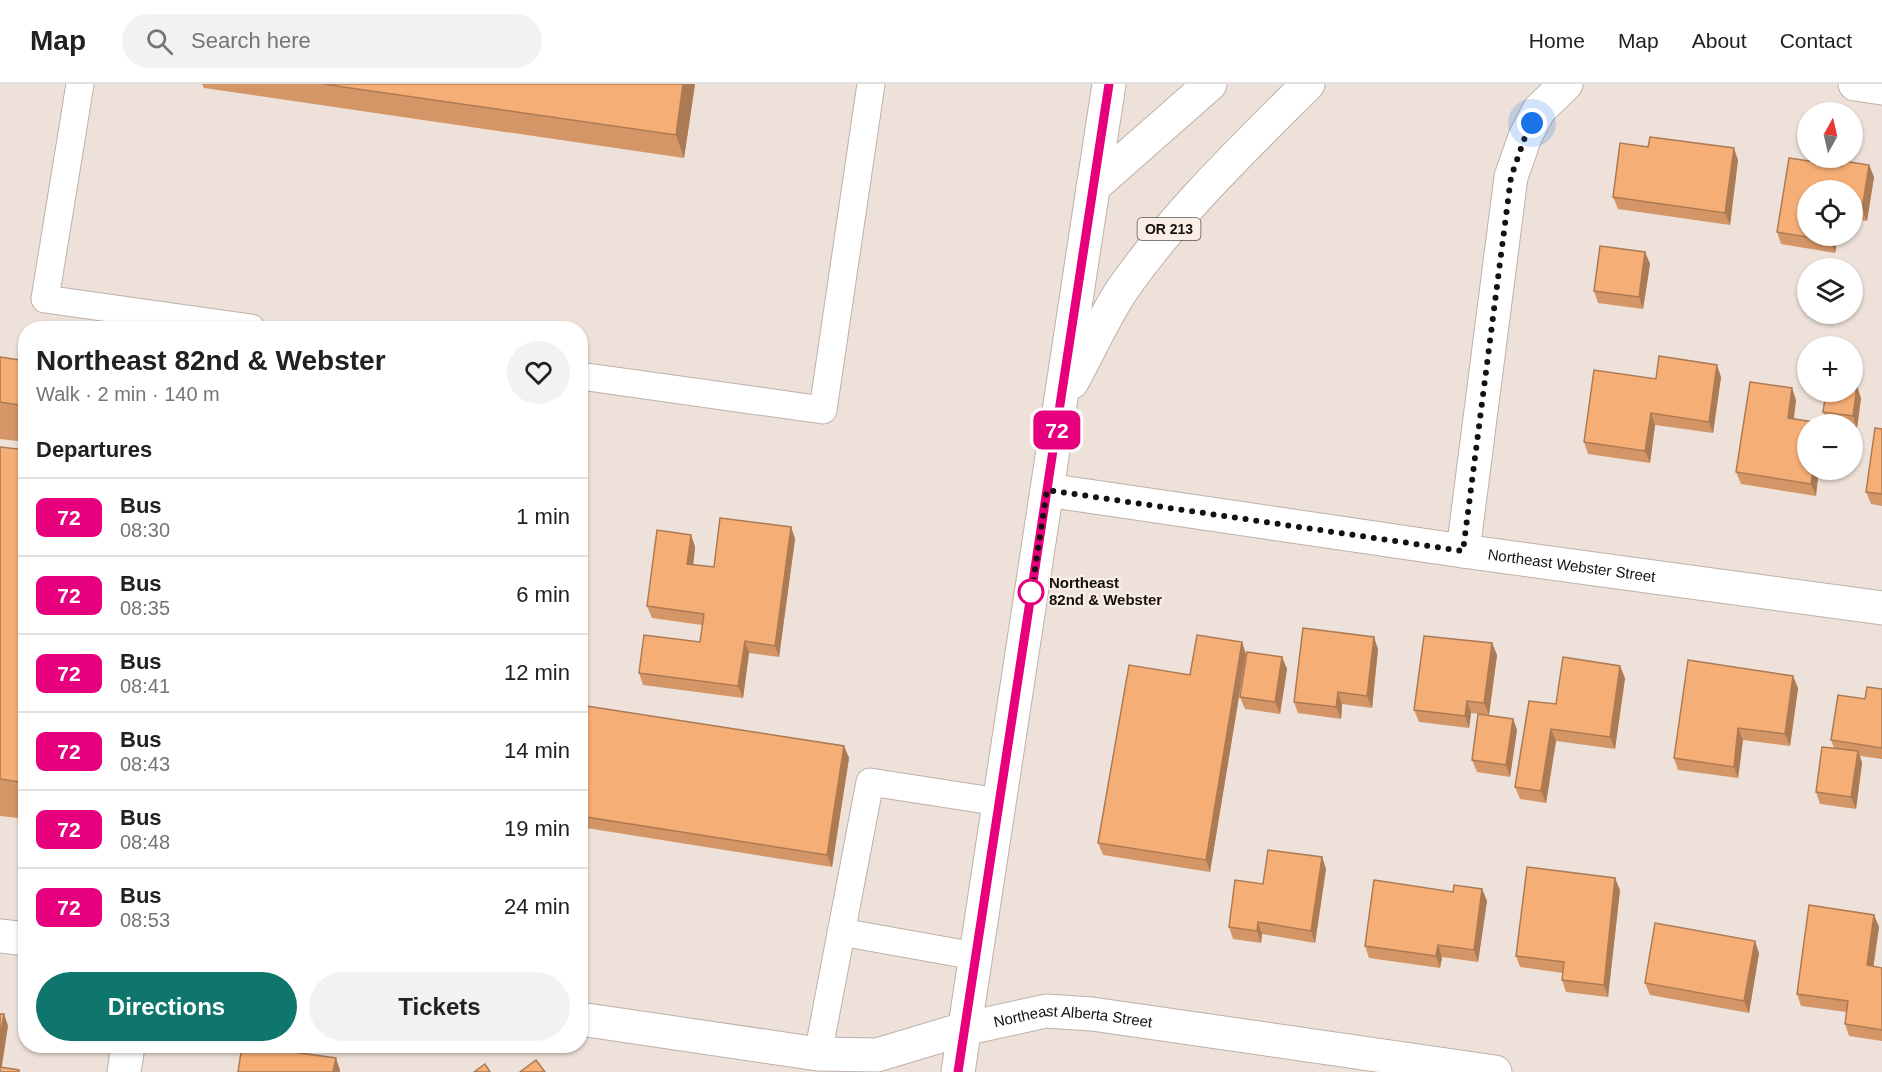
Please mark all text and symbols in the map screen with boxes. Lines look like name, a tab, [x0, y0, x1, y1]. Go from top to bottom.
search box	[122, 14, 542, 68]
text: Map	[30, 25, 86, 56]
icon: search	[143, 25, 176, 58]
text: Search here	[191, 28, 311, 53]
text: Home	[1529, 29, 1585, 52]
text: Map	[1618, 29, 1659, 52]
text: About	[1692, 29, 1747, 52]
text: Contact	[1780, 29, 1852, 52]
north arrow	[1797, 102, 1863, 168]
map controls	[1797, 102, 1863, 480]
your location	[1517, 108, 1547, 138]
button: locate	[1797, 180, 1863, 246]
road number: OR 213	[1138, 218, 1200, 240]
button: layers	[1797, 258, 1863, 324]
button: +	[1797, 336, 1863, 402]
button: heart	[507, 341, 570, 404]
text: Northeast 82nd & Webster	[36, 345, 386, 376]
text: Walk · 2 min · 140 m	[36, 383, 220, 405]
line badge: 72	[1030, 410, 1084, 450]
button: −	[1797, 414, 1863, 480]
text: 72	[1045, 419, 1069, 442]
text: Departures	[36, 437, 152, 462]
text: Bus	[120, 493, 162, 518]
text: 1 min	[516, 504, 570, 529]
text: 72	[57, 506, 81, 529]
text: 08:30	[120, 519, 170, 541]
street label: Northeast Webster Street	[1487, 545, 1657, 585]
text: Bus	[120, 571, 162, 596]
place label: Northeast 82nd & Webster	[1049, 574, 1162, 608]
marker: Northeast 82nd & Webster	[1018, 579, 1044, 605]
text: 6 min	[516, 582, 570, 607]
text: 72	[57, 584, 81, 607]
text: 08:35	[120, 597, 170, 619]
text: Bus	[120, 649, 162, 674]
text: 12 min	[504, 660, 570, 685]
text: 72	[57, 662, 81, 685]
text: 08:41	[120, 675, 170, 697]
text: Bus	[120, 727, 162, 752]
text: 14 min	[504, 738, 570, 763]
text: 72	[57, 740, 81, 763]
text: 08:43	[120, 753, 170, 775]
text: Bus	[120, 805, 162, 830]
text: 19 min	[504, 816, 570, 841]
text: 72	[57, 818, 81, 841]
text: 08:48	[120, 831, 170, 853]
text: Bus	[120, 883, 162, 908]
text: 24 min	[504, 894, 570, 919]
text: 72	[57, 896, 81, 919]
text: 08:53	[120, 909, 170, 931]
button: Directions	[36, 972, 297, 1041]
button: Tickets	[309, 972, 570, 1041]
street label: Northeast Alberta Street	[992, 1002, 1154, 1031]

